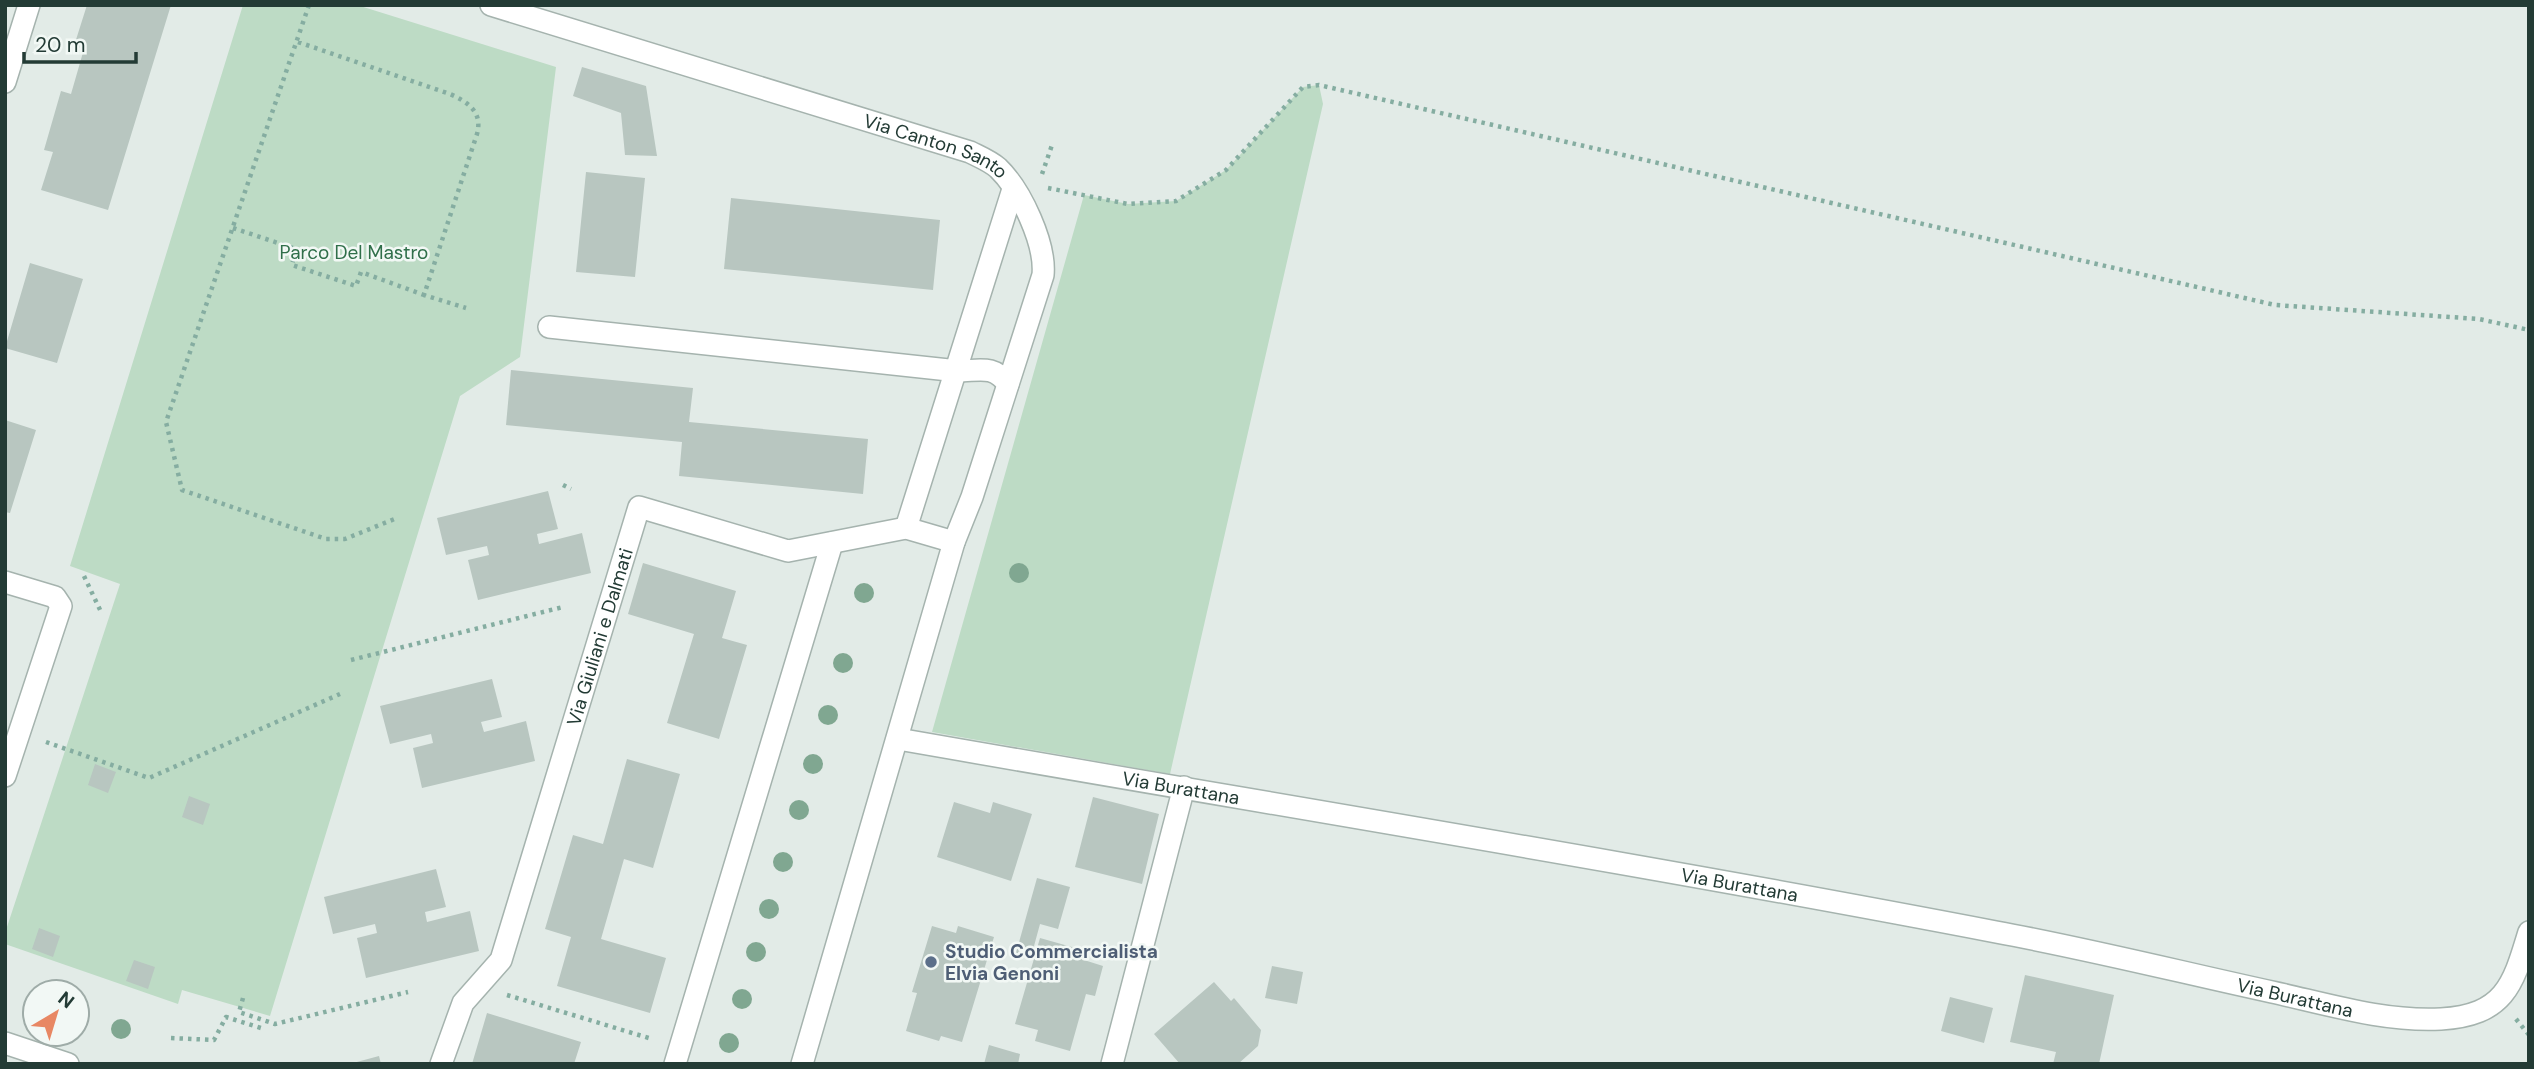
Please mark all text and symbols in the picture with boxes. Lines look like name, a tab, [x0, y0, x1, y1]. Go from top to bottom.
scale bar	[24, 21, 136, 65]
text: 20 m	[35, 31, 86, 59]
street label: Via Canton Santo	[861, 108, 1014, 184]
park label: Parco Del Mastro	[280, 240, 428, 265]
street label: Via Giuliani e Dalmati	[561, 545, 639, 729]
street label: Via Burattana	[1120, 766, 1241, 810]
street label: Via Burattana	[1679, 862, 1800, 908]
place label: Studio Commercialista Elvia Genoni	[945, 939, 1158, 986]
marker: Studio Commercialista Elvia Genoni	[923, 954, 939, 970]
street label: Via Burattana	[2234, 973, 2355, 1023]
north arrow	[21, 978, 91, 1048]
text: N	[53, 986, 79, 1014]

